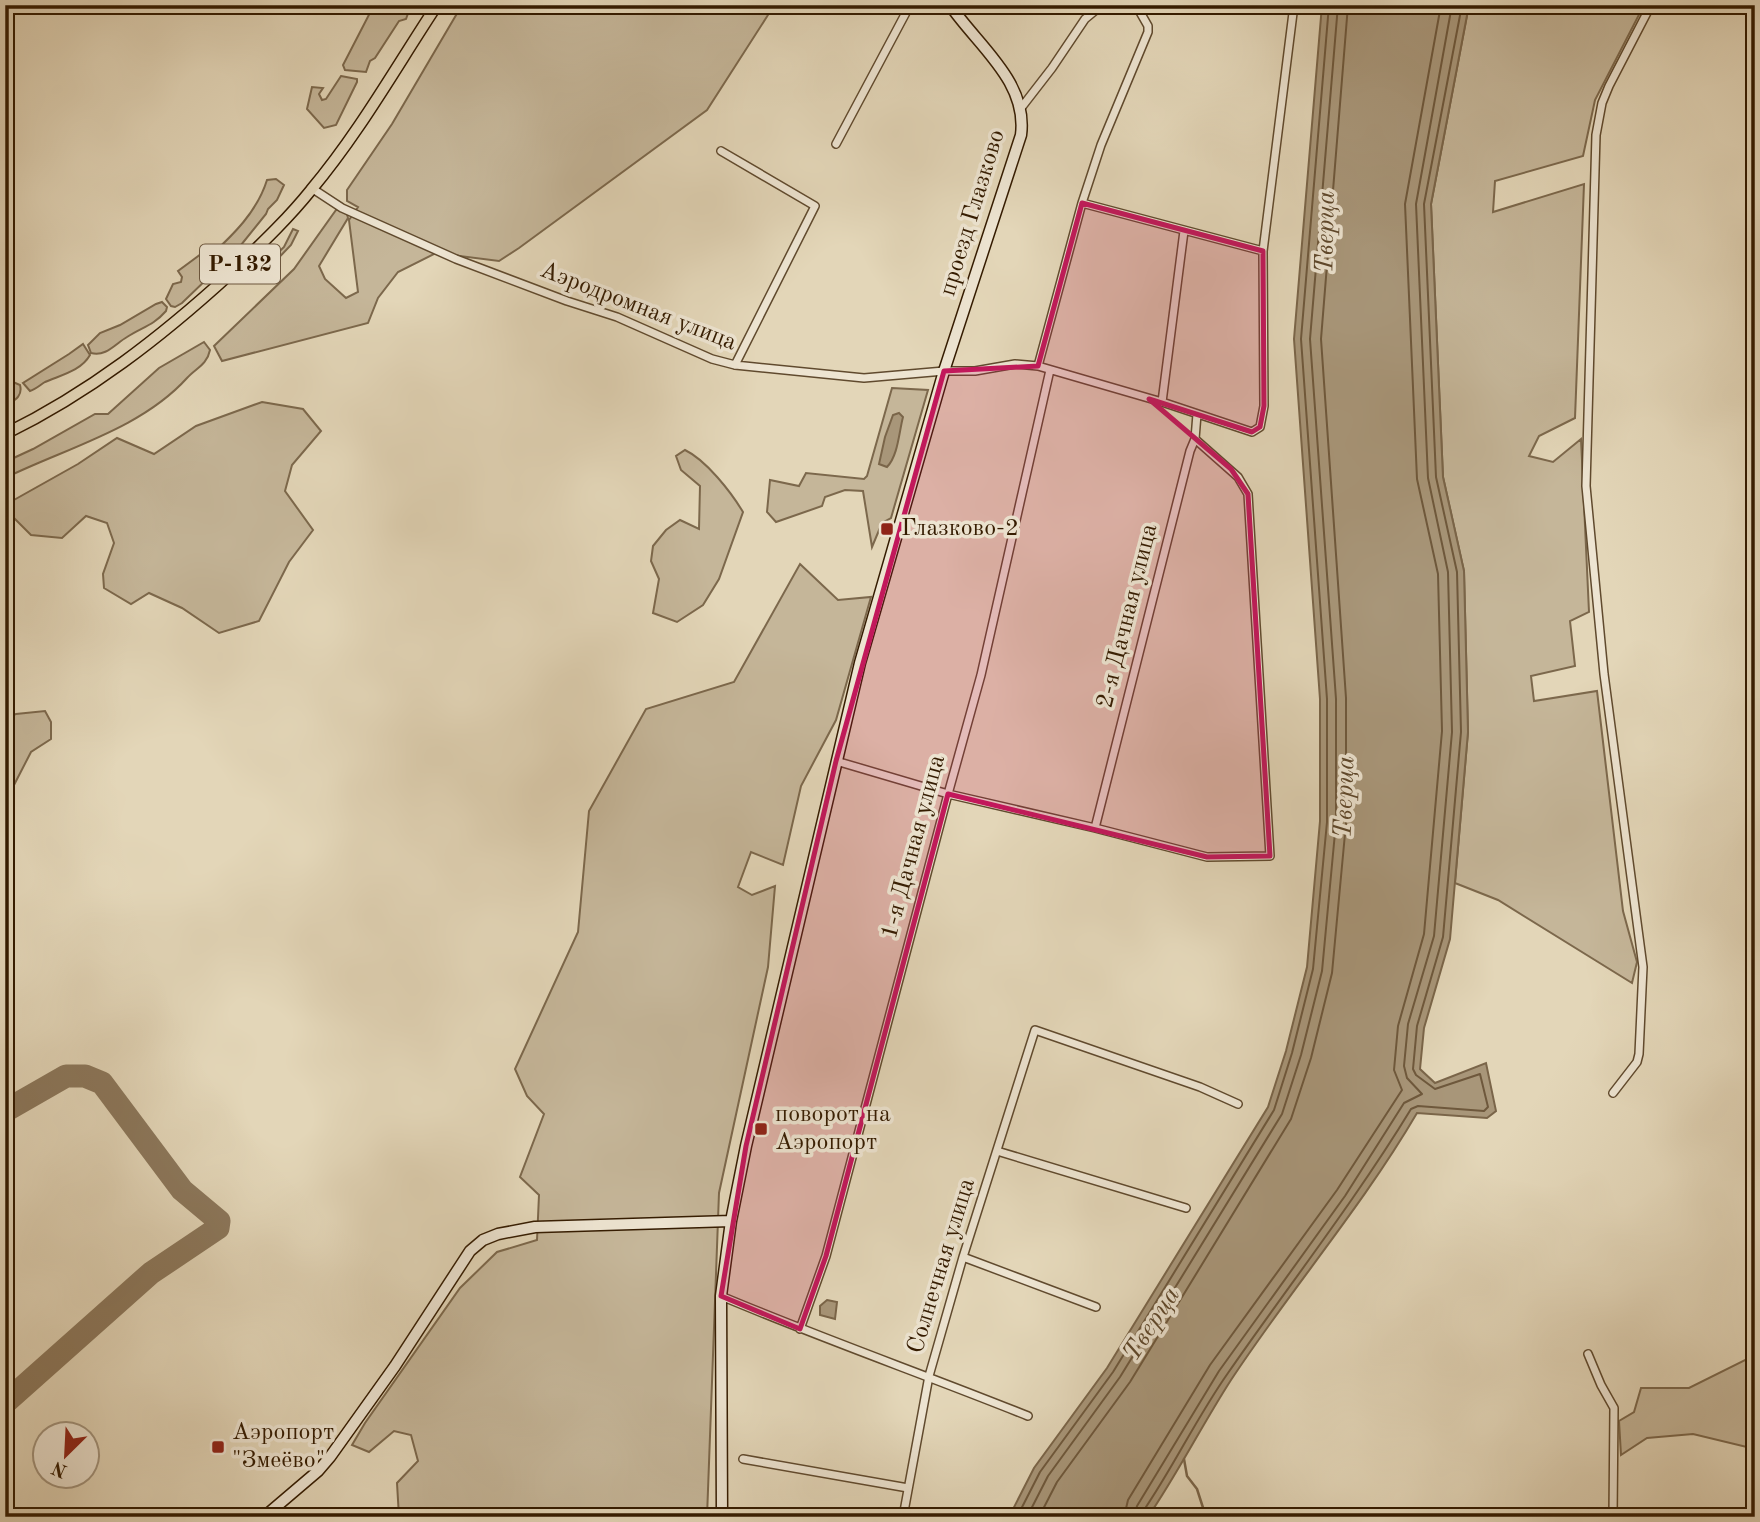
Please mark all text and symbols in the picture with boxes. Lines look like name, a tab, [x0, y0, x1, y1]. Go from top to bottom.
street label: проезд Глазково	[936, 127, 1010, 299]
water label: Тверца	[1312, 190, 1340, 273]
road number: Р-132	[200, 244, 280, 284]
street label: Аэродромная улица	[536, 258, 740, 356]
place label: Глазково-2	[901, 517, 1019, 541]
marker: Глазково-2	[879, 521, 895, 537]
street label: 2-я Дачная улица	[1093, 521, 1163, 711]
street label: 1-я Дачная улица	[878, 752, 950, 941]
water label: Тверца	[1331, 755, 1359, 839]
place label: поворот на Аэропорт	[775, 1103, 891, 1155]
marker: поворот на Аэропорт	[753, 1121, 769, 1137]
street label: Солнечная улица	[904, 1175, 980, 1356]
water label: Тверца	[1119, 1282, 1185, 1366]
north arrow	[32, 1420, 102, 1490]
place label: Аэропорт "Змеёво"	[232, 1421, 334, 1473]
marker: Аэропорт "Змеёво"	[210, 1439, 226, 1455]
text: N	[49, 1456, 71, 1480]

